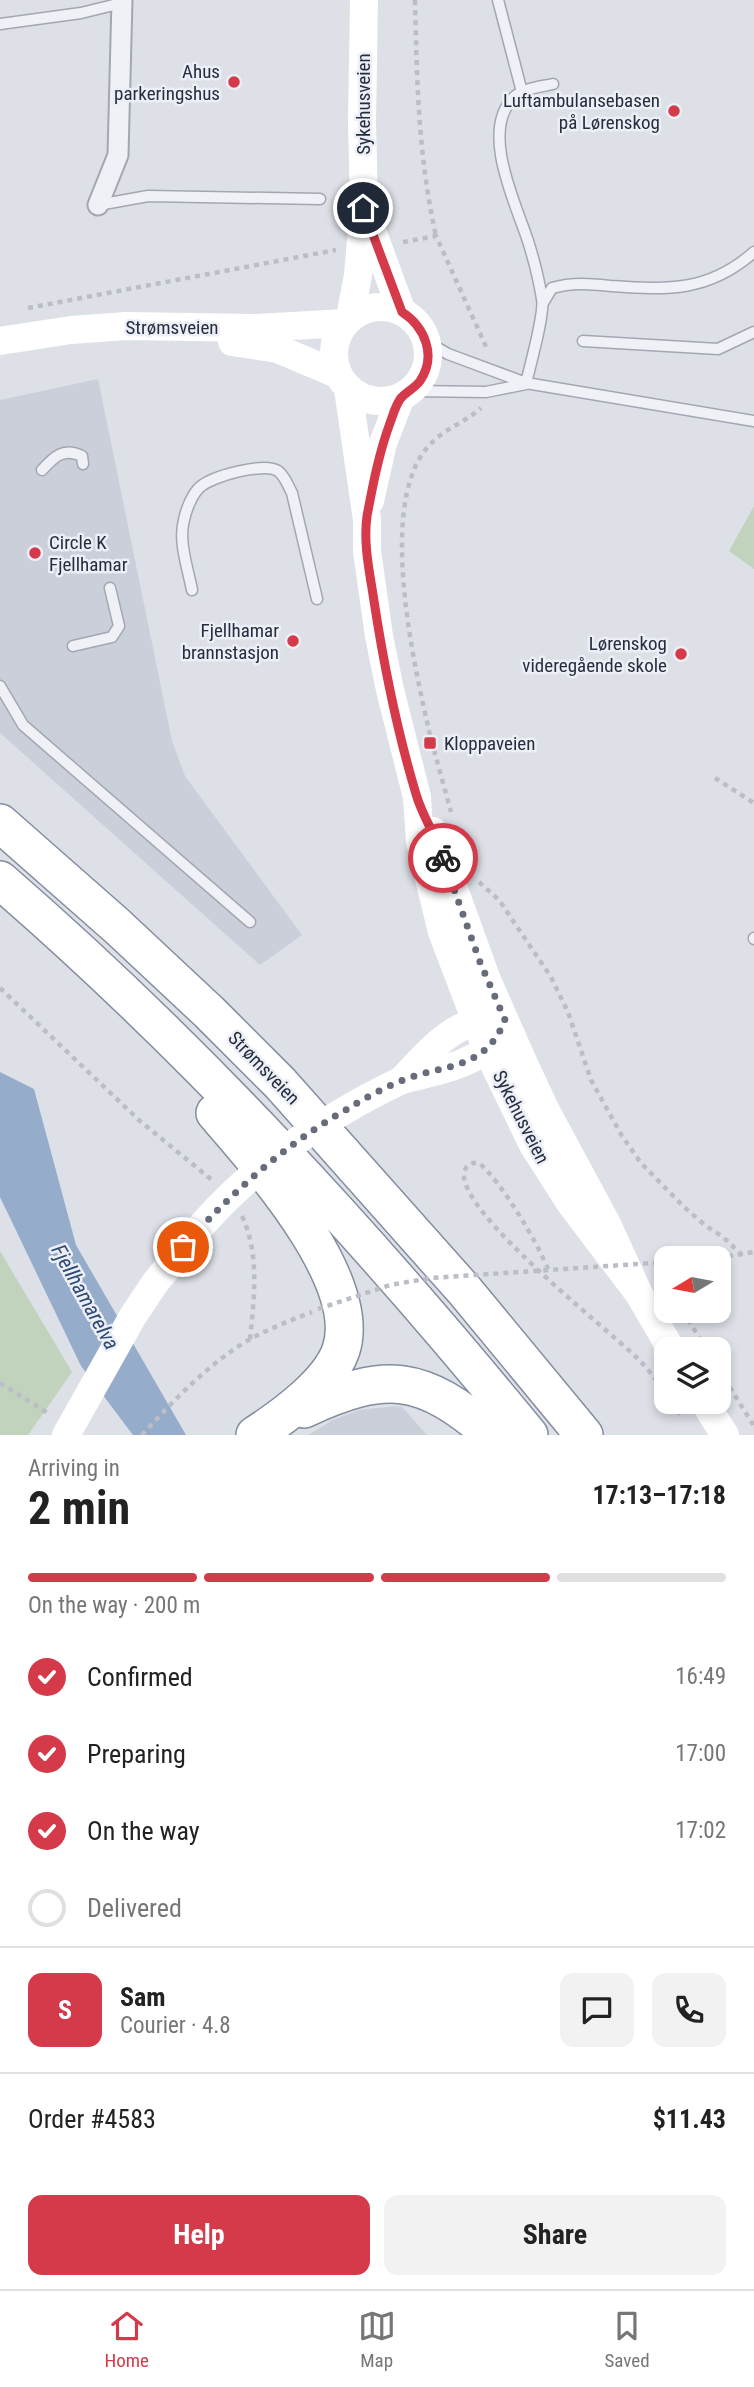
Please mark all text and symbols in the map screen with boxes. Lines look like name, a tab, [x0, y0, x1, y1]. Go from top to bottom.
street label: Sykehusveien	[352, 53, 375, 155]
place label: Ahus parkeringshus	[114, 60, 220, 105]
marker: Ahus parkeringshus	[226, 74, 242, 90]
place label: Luftambulansebasen på Lørenskog	[503, 89, 660, 134]
marker: Luftambulansebasen på Lørenskog	[666, 103, 682, 119]
pin	[333, 178, 393, 238]
icon: home	[344, 189, 382, 227]
street label: Strømsveien	[125, 316, 219, 339]
place label: Circle K Fjellhamar	[49, 531, 128, 576]
marker: Circle K Fjellhamar	[27, 545, 43, 561]
place label: Fjellhamar brannstasjon	[182, 619, 279, 664]
place label: Lørenskog videregående skole	[522, 632, 667, 677]
marker: Fjellhamar brannstasjon	[285, 633, 301, 649]
marker: Lørenskog videregående skole	[673, 646, 689, 662]
place label: Kloppaveien	[444, 732, 535, 755]
marker: Kloppaveien	[422, 735, 438, 751]
courier	[408, 823, 478, 893]
icon: bike	[424, 839, 462, 877]
street label: Strømsveien	[223, 1027, 305, 1109]
street label: Sykehusveien	[488, 1067, 554, 1167]
pin	[153, 1217, 213, 1277]
icon: bag	[164, 1228, 202, 1266]
water label: Fjellhamarelva	[46, 1240, 124, 1354]
north arrow	[654, 1246, 732, 1323]
map controls	[654, 1246, 731, 1414]
button: layers	[654, 1337, 731, 1414]
text: Arriving in	[28, 1455, 120, 1482]
text: 17:13–17:18	[592, 1480, 726, 1510]
text: 2 min	[28, 1481, 130, 1535]
text: On the way · 200 m	[28, 1592, 200, 1619]
icon: check	[28, 1658, 66, 1696]
text: Confirmed	[87, 1662, 193, 1692]
text: 16:49	[675, 1663, 726, 1690]
icon: check	[28, 1735, 66, 1773]
text: Preparing	[87, 1739, 186, 1769]
text: 17:00	[675, 1740, 726, 1767]
icon: check	[28, 1812, 66, 1850]
text: On the way	[87, 1816, 200, 1846]
text: 17:02	[675, 1817, 726, 1844]
text: Delivered	[87, 1893, 182, 1923]
button: chat	[560, 1973, 634, 2047]
button: phone	[652, 1973, 726, 2047]
text: Sam	[120, 1982, 166, 2012]
text: S	[58, 1995, 72, 2025]
text: Courier · 4.8	[120, 2012, 231, 2039]
text: Order #4583	[28, 2104, 156, 2134]
text: $11.43	[653, 2104, 726, 2134]
button: Help	[28, 2195, 370, 2275]
button: Share	[384, 2195, 726, 2275]
tab: Home	[104, 2307, 149, 2372]
tab: Map	[358, 2307, 396, 2372]
tab: Saved	[604, 2307, 650, 2372]

